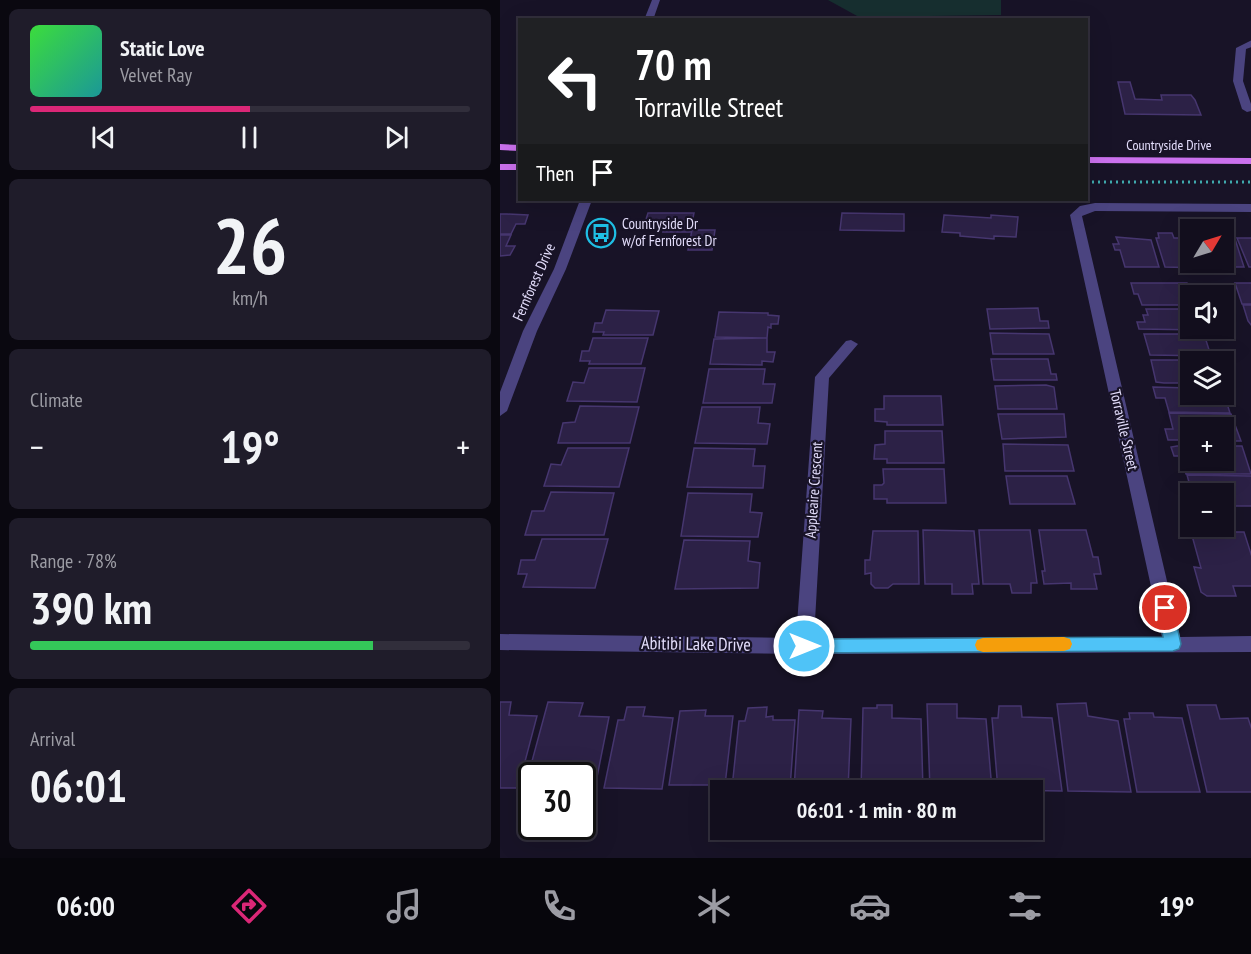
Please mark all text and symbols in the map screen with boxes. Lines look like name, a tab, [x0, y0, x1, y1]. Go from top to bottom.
text: Static Love	[120, 34, 205, 62]
text: 70 m	[635, 37, 712, 92]
icon: left	[536, 42, 614, 120]
text: Velvet Ray	[120, 62, 192, 88]
text: Torraville Street	[635, 90, 783, 124]
icon: previous	[87, 121, 120, 154]
icon: pause	[233, 121, 266, 154]
icon: next	[380, 121, 413, 154]
street label: Countryside Drive	[1126, 136, 1212, 154]
icon: arrive	[586, 156, 619, 189]
text: Then	[536, 159, 574, 187]
text: 26	[213, 195, 287, 296]
place label: Countryside Dr w/of Fernforest Dr	[622, 214, 717, 250]
bus stop icon: Countryside Dr w/of Fernforest Dr	[585, 217, 617, 249]
north arrow	[1180, 219, 1234, 273]
map controls	[1180, 219, 1234, 537]
street label: Fernforest Drive	[508, 240, 559, 324]
text: km/h	[232, 285, 268, 311]
button: sound	[1180, 285, 1234, 339]
button: layers	[1180, 351, 1234, 405]
text: Climate	[30, 387, 83, 413]
street label: Torraville Street	[1106, 388, 1143, 472]
text: 19°	[220, 417, 280, 475]
button: +	[1180, 417, 1234, 471]
text: −	[30, 425, 44, 468]
text: +	[456, 425, 470, 468]
street label: Appleaire Crescent	[801, 441, 826, 539]
button: −	[1180, 483, 1234, 537]
text: Range · 78%	[30, 548, 117, 574]
text: 390 km	[30, 578, 152, 636]
pin	[1139, 582, 1190, 633]
icon: arrive	[1148, 591, 1181, 624]
position arrow	[772, 614, 836, 678]
street label: Abitibi Lake Drive	[641, 631, 751, 656]
text: Arrival	[30, 726, 75, 752]
text: 06:01	[30, 756, 127, 814]
speed limit sign: 30	[518, 762, 596, 840]
text: 06:01 · 1 min · 80 m	[797, 796, 956, 824]
icon: directions	[228, 885, 270, 927]
icon: music	[383, 885, 425, 927]
icon: phone	[538, 885, 580, 927]
icon: climate	[693, 885, 735, 927]
icon: car	[849, 885, 891, 927]
icon: filters	[1004, 885, 1046, 927]
text: 06:00	[57, 889, 115, 923]
text: 19°	[1159, 889, 1194, 923]

